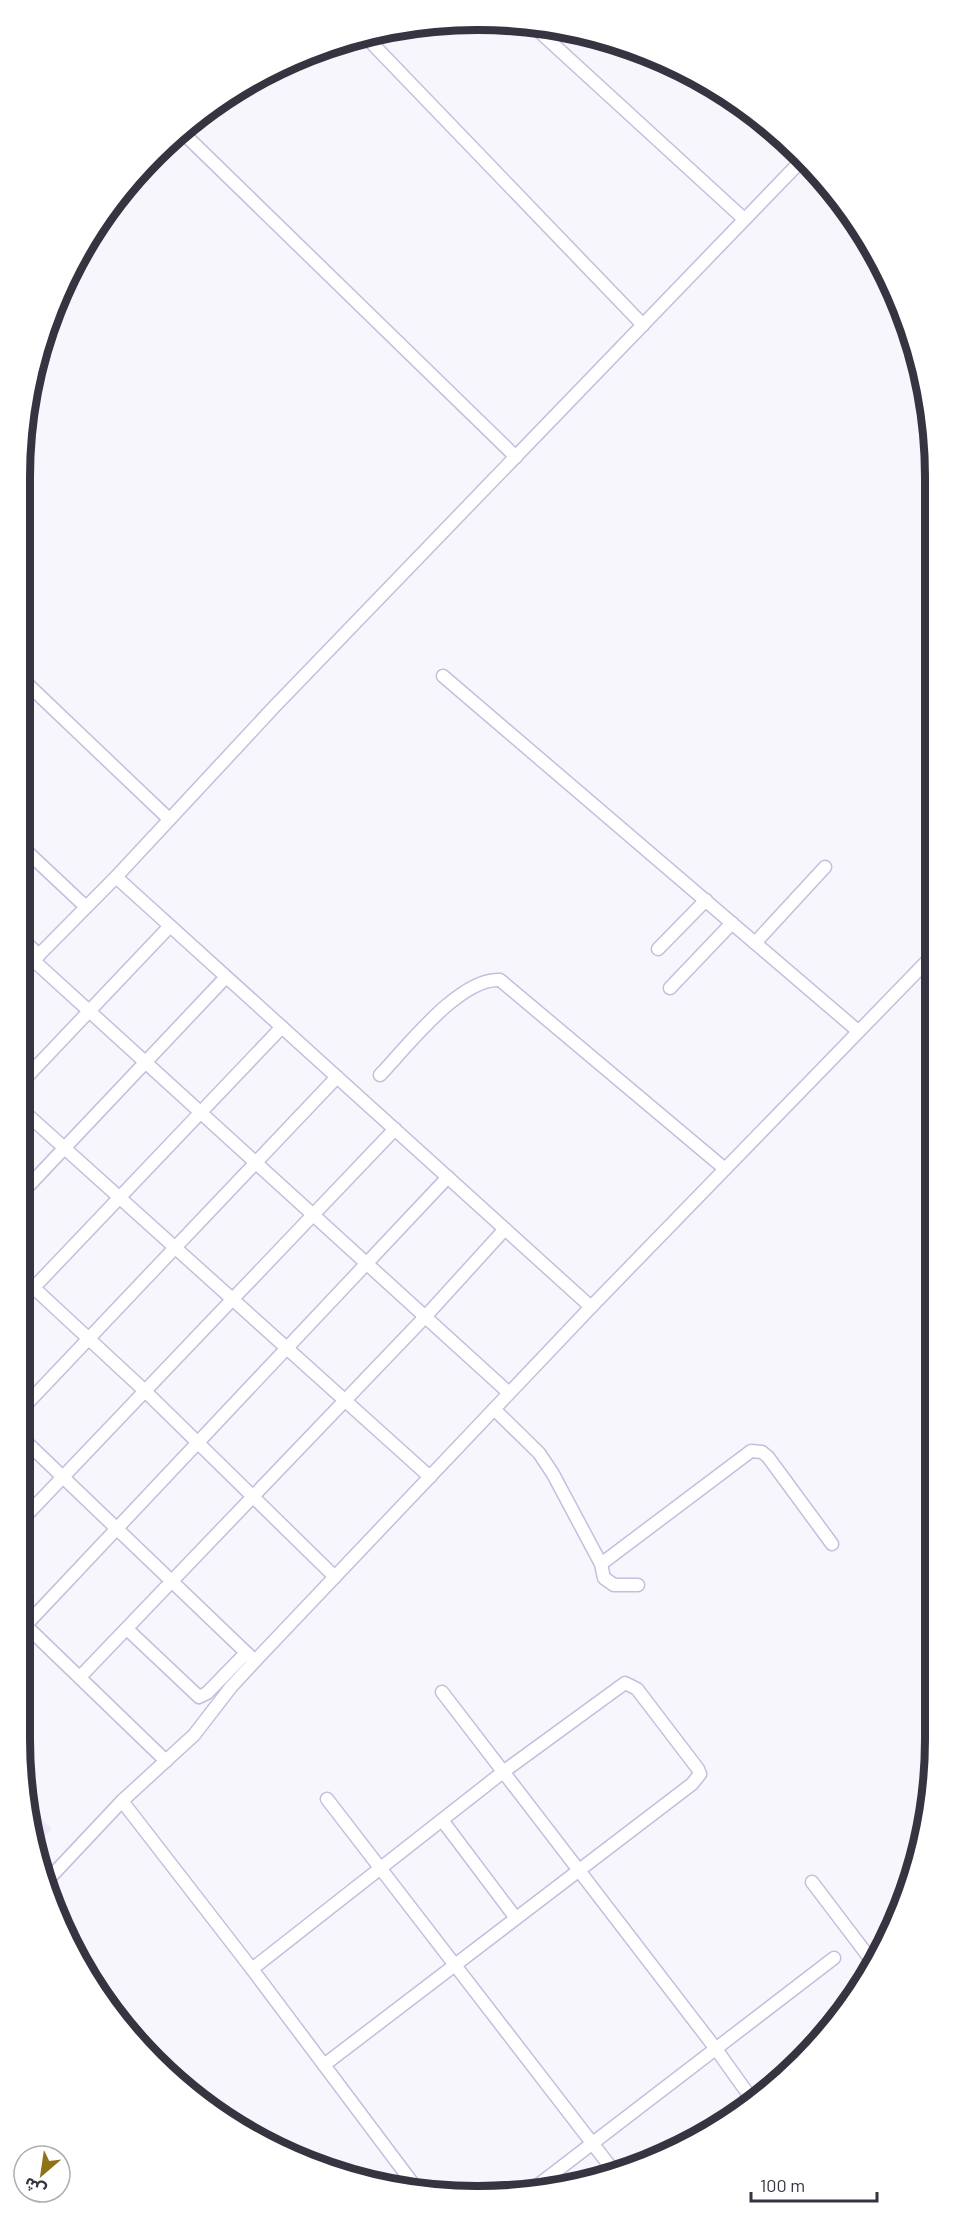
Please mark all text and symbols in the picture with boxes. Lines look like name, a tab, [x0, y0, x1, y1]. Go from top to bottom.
north arrow	[12, 2144, 72, 2204]
scale bar	[751, 2165, 877, 2203]
text: ش	[20, 2173, 49, 2201]
text: 100 m	[760, 2174, 805, 2196]

